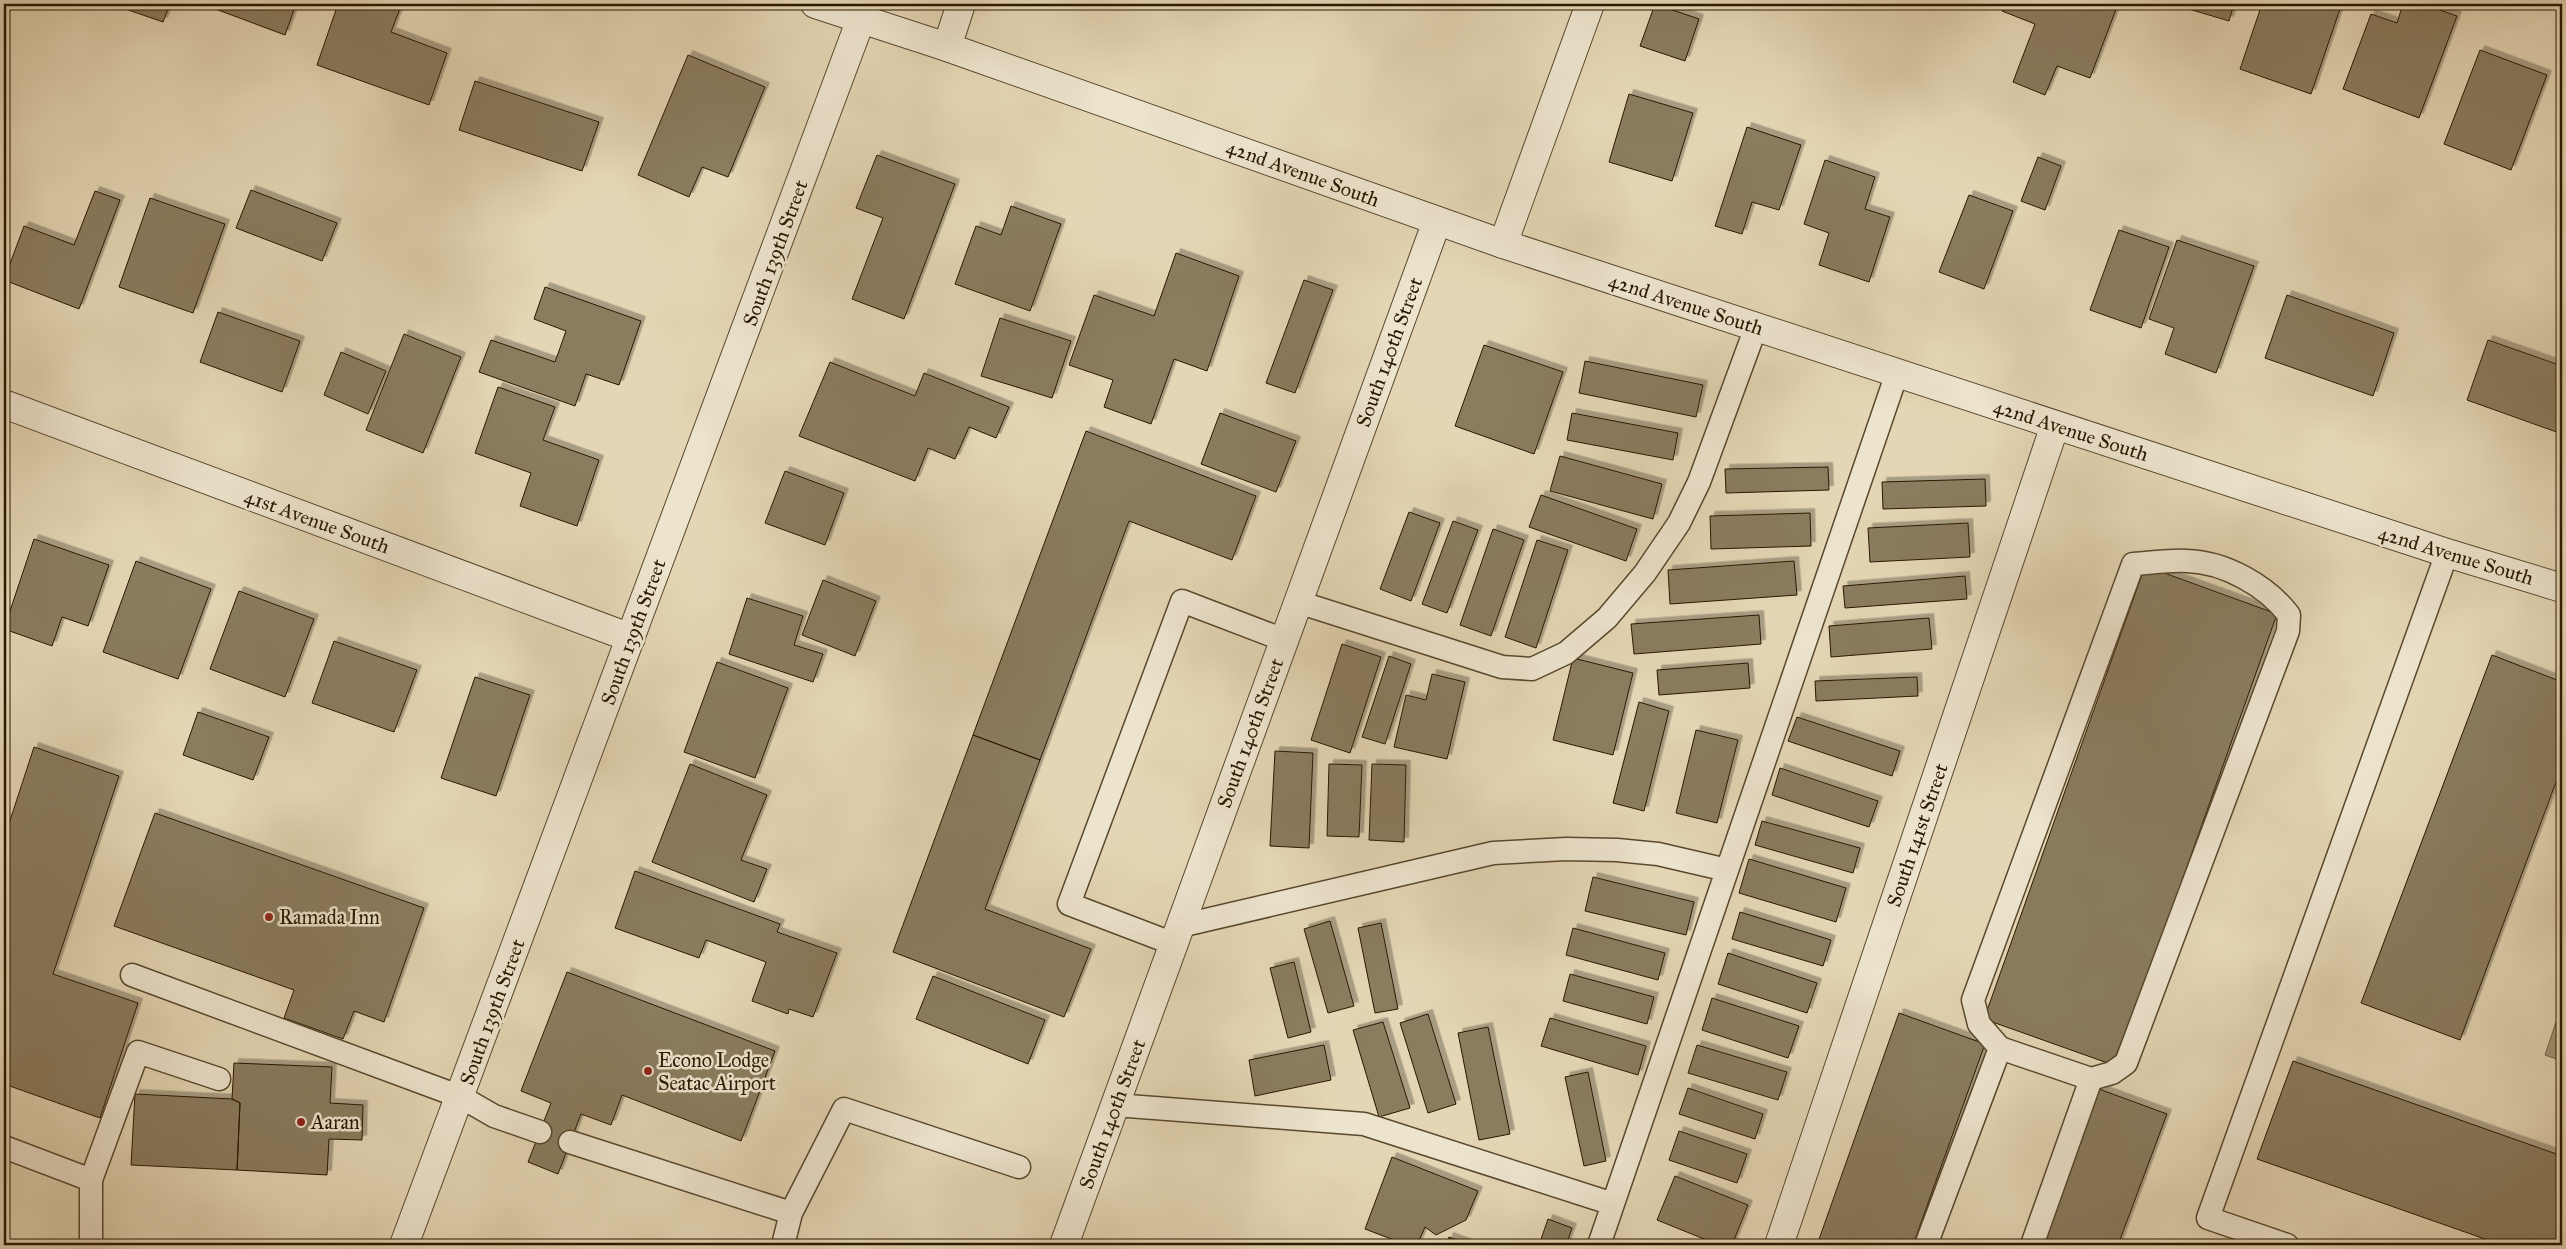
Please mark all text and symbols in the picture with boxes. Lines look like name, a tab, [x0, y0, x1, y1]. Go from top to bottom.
street label: 42nd Avenue South	[1223, 134, 1383, 212]
street label: South 139th Street	[737, 177, 813, 329]
street label: 42nd Avenue South	[1606, 268, 1766, 340]
street label: South 140th Street	[1351, 274, 1427, 430]
street label: 42nd Avenue South	[1991, 394, 2151, 466]
street label: 41st Avenue South	[241, 484, 393, 558]
street label: 42nd Avenue South	[2375, 520, 2537, 590]
street label: South 139th Street	[595, 556, 671, 708]
street label: South 140th Street	[1212, 655, 1288, 811]
street label: South 141st Street	[1881, 760, 1953, 910]
place label: Ramada Inn	[279, 905, 380, 929]
marker: Ramada Inn	[263, 911, 275, 923]
street label: South 139th Street	[454, 936, 530, 1088]
street label: South 140th Street	[1074, 1036, 1150, 1192]
place label: Econo Lodge Seatac Airport	[658, 1048, 776, 1095]
marker: Econo Lodge Seatac Airport	[642, 1065, 654, 1077]
place label: Aaran	[310, 1110, 360, 1134]
marker: Aaran	[295, 1116, 307, 1128]

